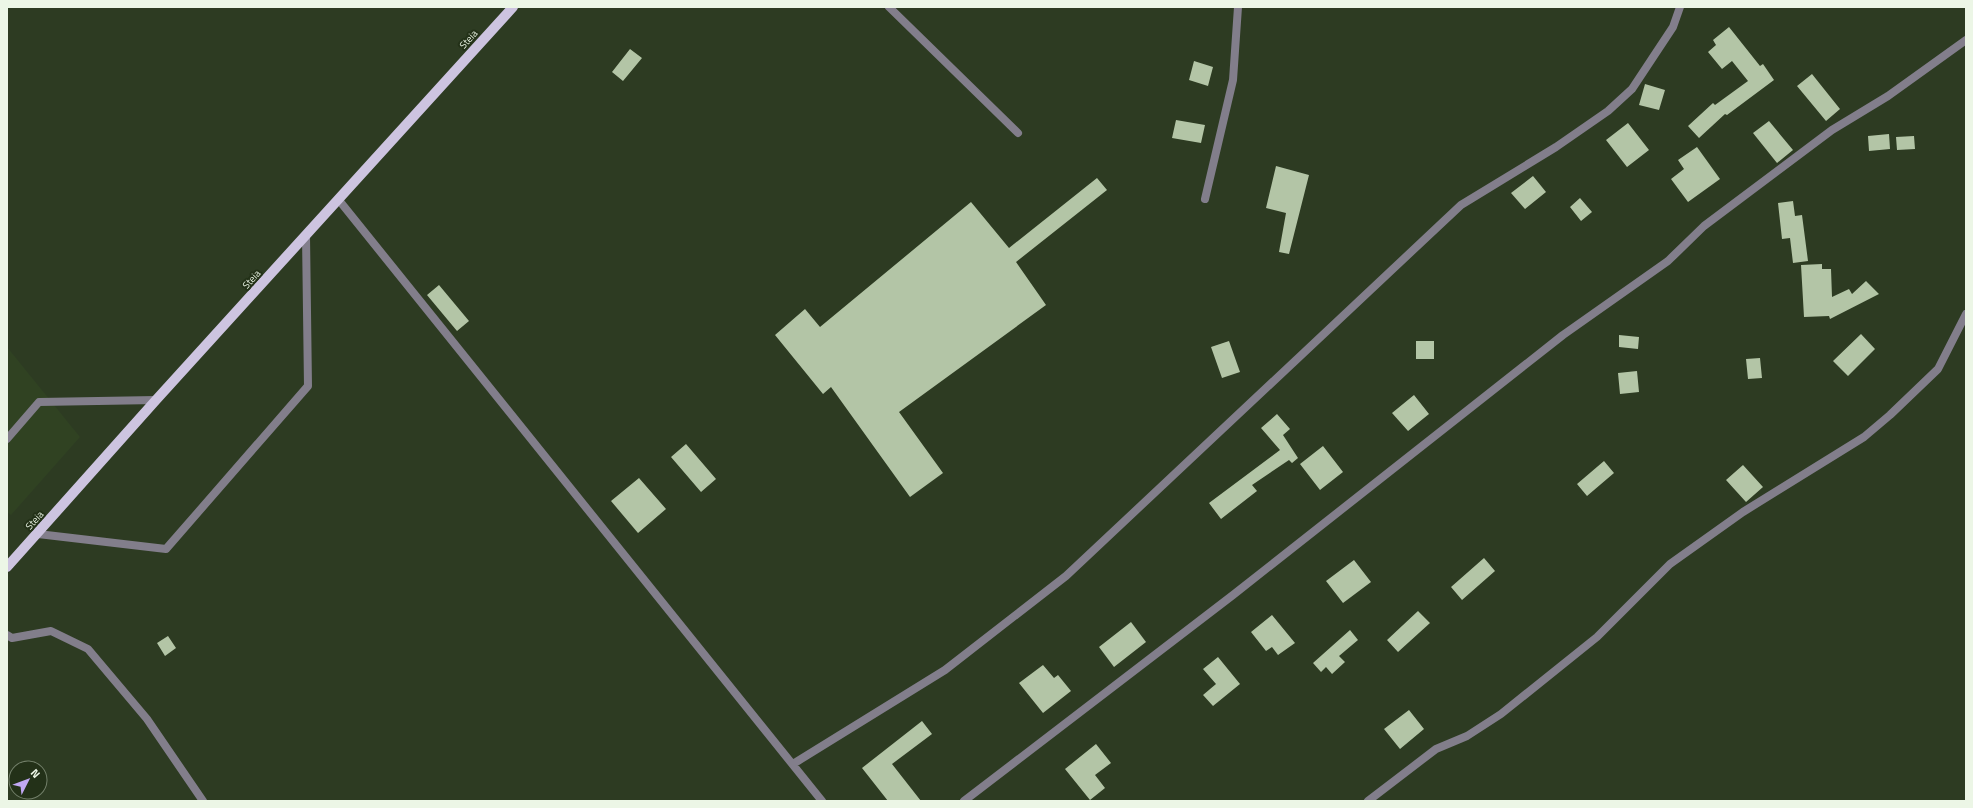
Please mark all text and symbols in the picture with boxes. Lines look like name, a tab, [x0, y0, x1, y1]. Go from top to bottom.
street label: Steia	[456, 26, 481, 52]
street label: Steia	[239, 266, 264, 292]
street label: Steia	[22, 507, 47, 533]
north arrow	[8, 760, 48, 800]
text: N	[27, 765, 44, 781]

